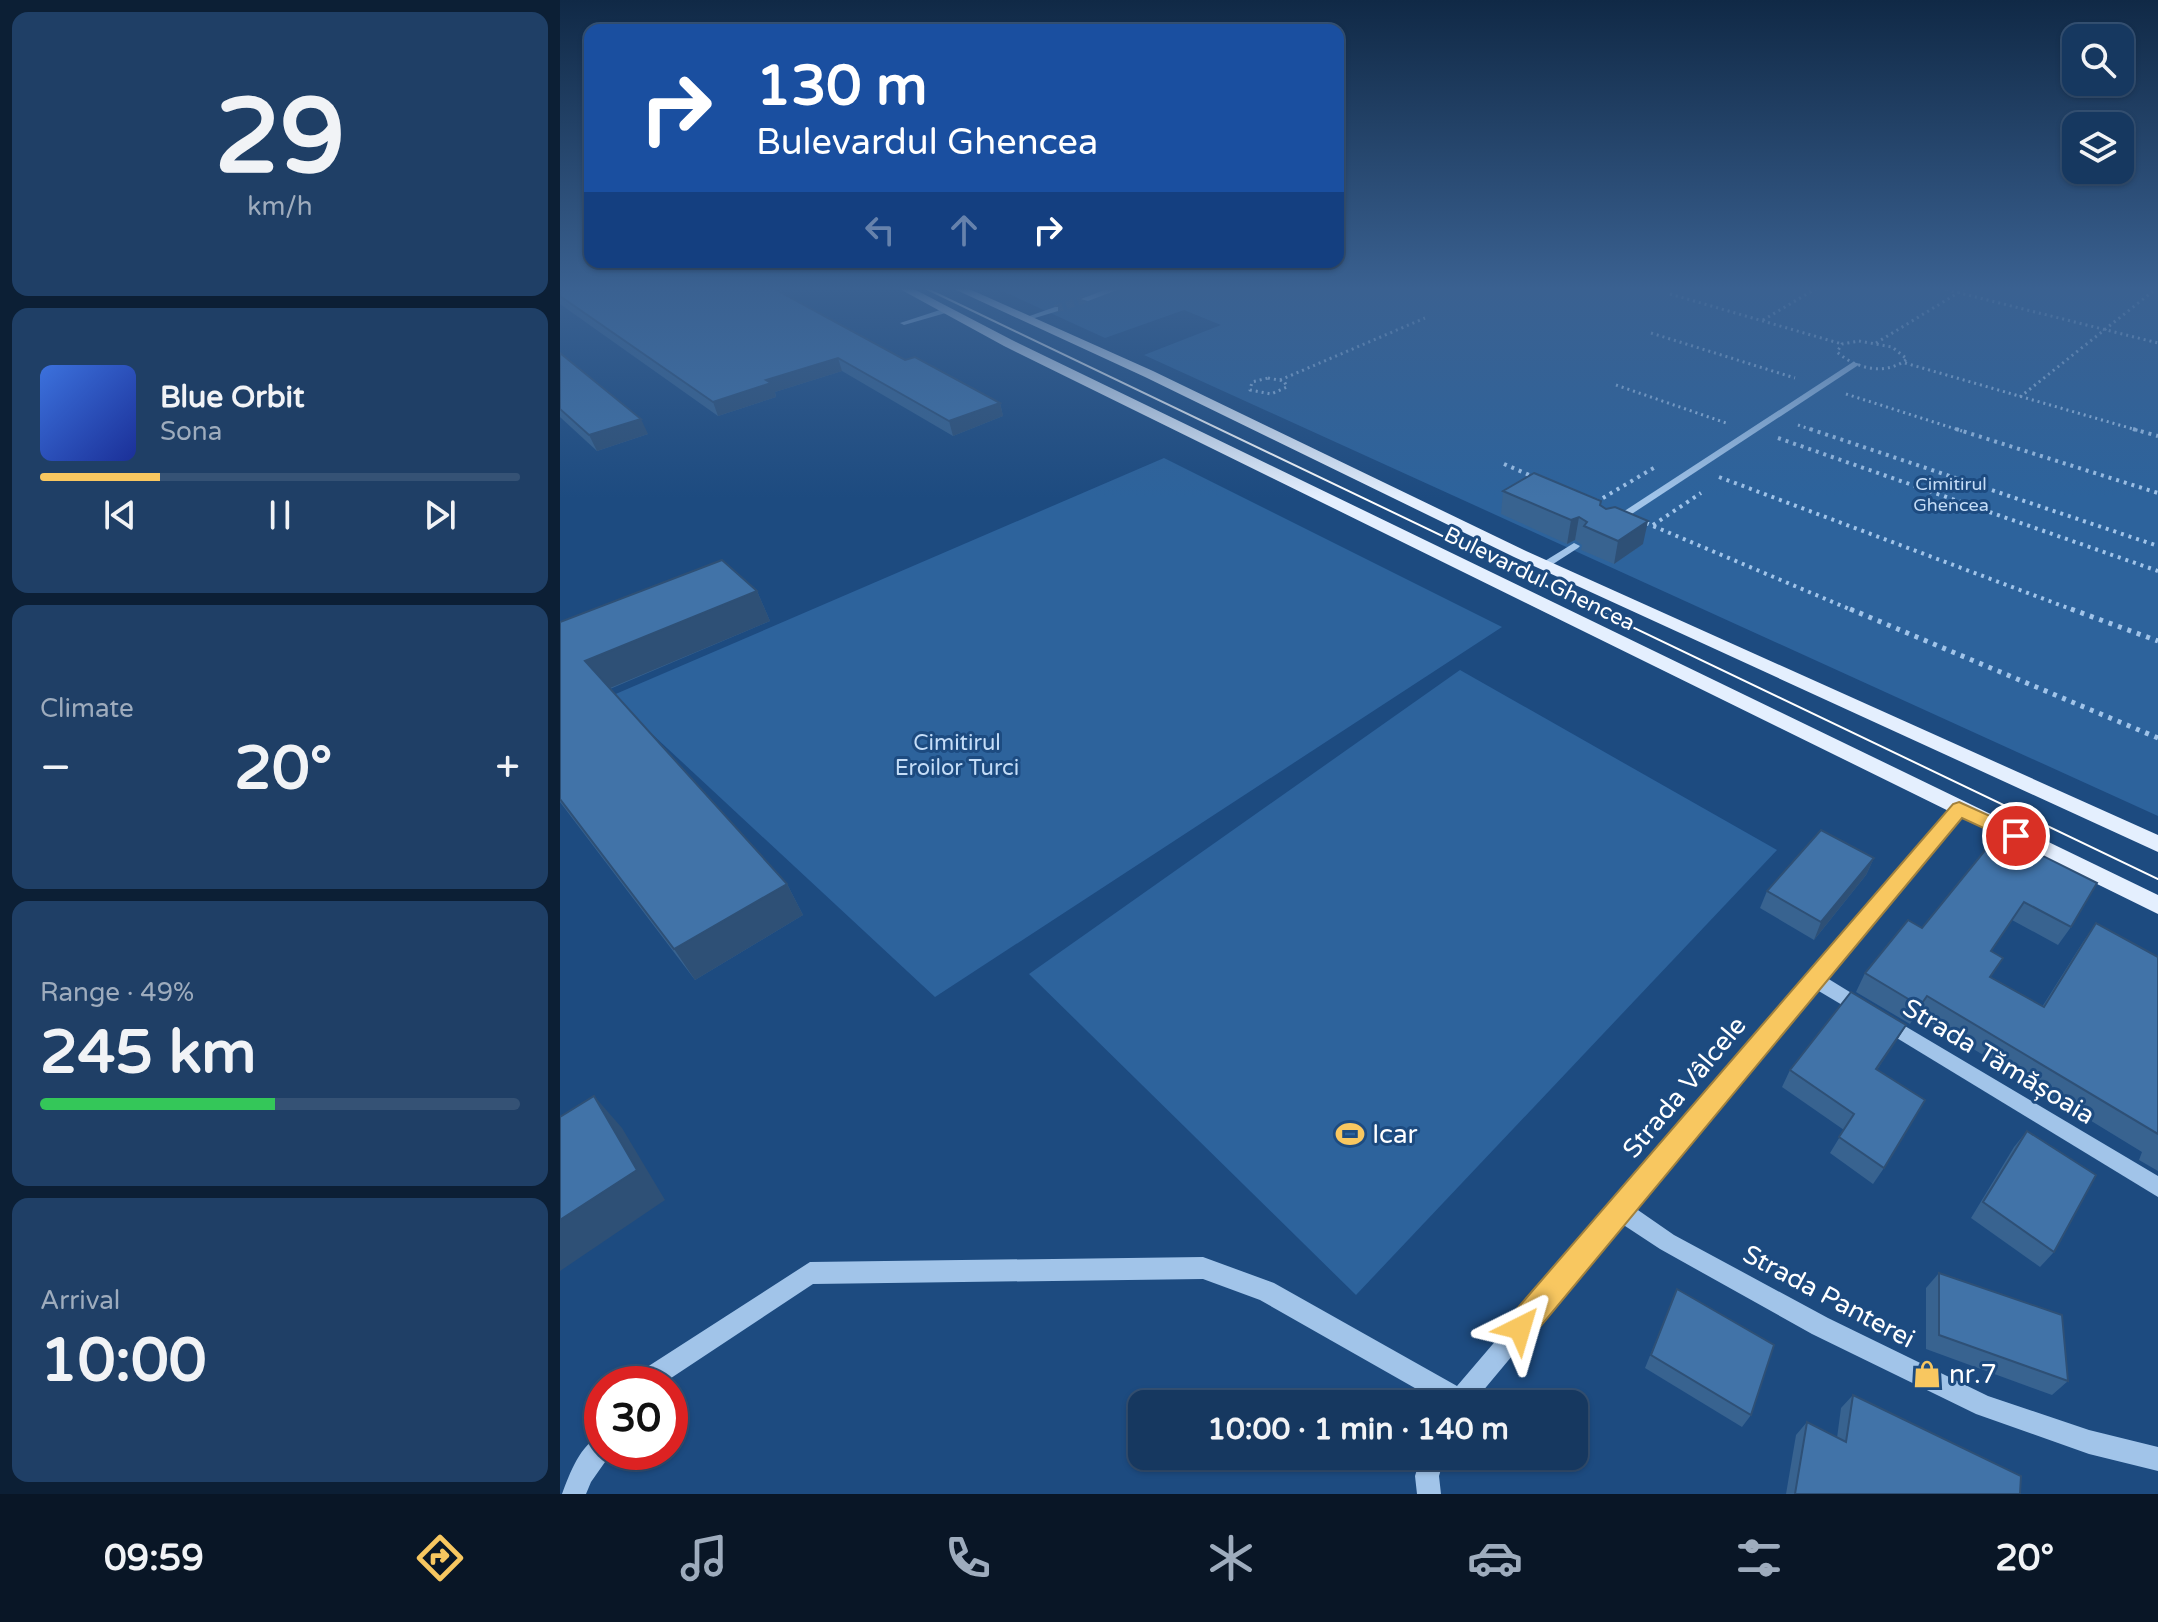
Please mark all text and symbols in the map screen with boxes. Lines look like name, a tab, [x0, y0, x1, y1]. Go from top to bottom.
map controls	[2062, 24, 2134, 184]
button: search	[2062, 24, 2134, 96]
text: 130 m	[756, 53, 927, 120]
icon: right	[624, 56, 728, 160]
text: 29	[215, 76, 345, 201]
button: layers	[2062, 112, 2134, 184]
text: Bulevardul Ghencea	[756, 121, 1098, 164]
text: km/h	[247, 191, 313, 222]
icon: left	[858, 208, 902, 252]
icon: ahead	[942, 208, 986, 252]
icon: right	[1026, 208, 1070, 252]
text: Blue Orbit	[160, 379, 305, 416]
text: Sona	[160, 416, 222, 447]
park label: Cimitirul Ghencea	[1913, 473, 1989, 516]
icon: previous	[98, 493, 142, 537]
icon: pause	[258, 493, 302, 537]
icon: next	[418, 493, 462, 537]
street label: Bulevardul Ghencea	[1440, 521, 1639, 636]
text: Climate	[40, 693, 134, 724]
park label: Cimitirul Eroilor Turci	[895, 730, 1019, 781]
text: 20°	[234, 733, 332, 805]
text: −	[40, 742, 71, 795]
text: +	[495, 742, 520, 795]
pin	[1982, 802, 2050, 870]
icon: arrive	[1994, 814, 2038, 858]
text: Range · 49%	[40, 977, 194, 1008]
street label: Strada Tămășoaia	[1897, 992, 2100, 1131]
street label: Strada Vâlcele	[1616, 1010, 1753, 1164]
text: 245 km	[40, 1017, 256, 1089]
sports icon: Icar	[1335, 1119, 1365, 1149]
place label: Icar	[1372, 1119, 1418, 1150]
street label: Strada Panterei	[1738, 1238, 1920, 1355]
text: Arrival	[40, 1285, 120, 1316]
position arrow	[1478, 1286, 1562, 1370]
text: 10:00	[40, 1325, 206, 1397]
shop icon: nr.7	[1912, 1359, 1942, 1389]
place label: nr.7	[1949, 1359, 1997, 1390]
speed limit sign: 30	[584, 1366, 688, 1470]
text: 10:00 · 1 min · 140 m	[1207, 1411, 1509, 1448]
icon: directions	[412, 1530, 468, 1586]
icon: music	[676, 1530, 732, 1586]
icon: phone	[940, 1530, 996, 1586]
icon: climate	[1203, 1530, 1259, 1586]
icon: car	[1467, 1530, 1523, 1586]
icon: filters	[1731, 1530, 1787, 1586]
text: 09:59	[104, 1537, 204, 1580]
text: 20°	[1995, 1537, 2054, 1580]

